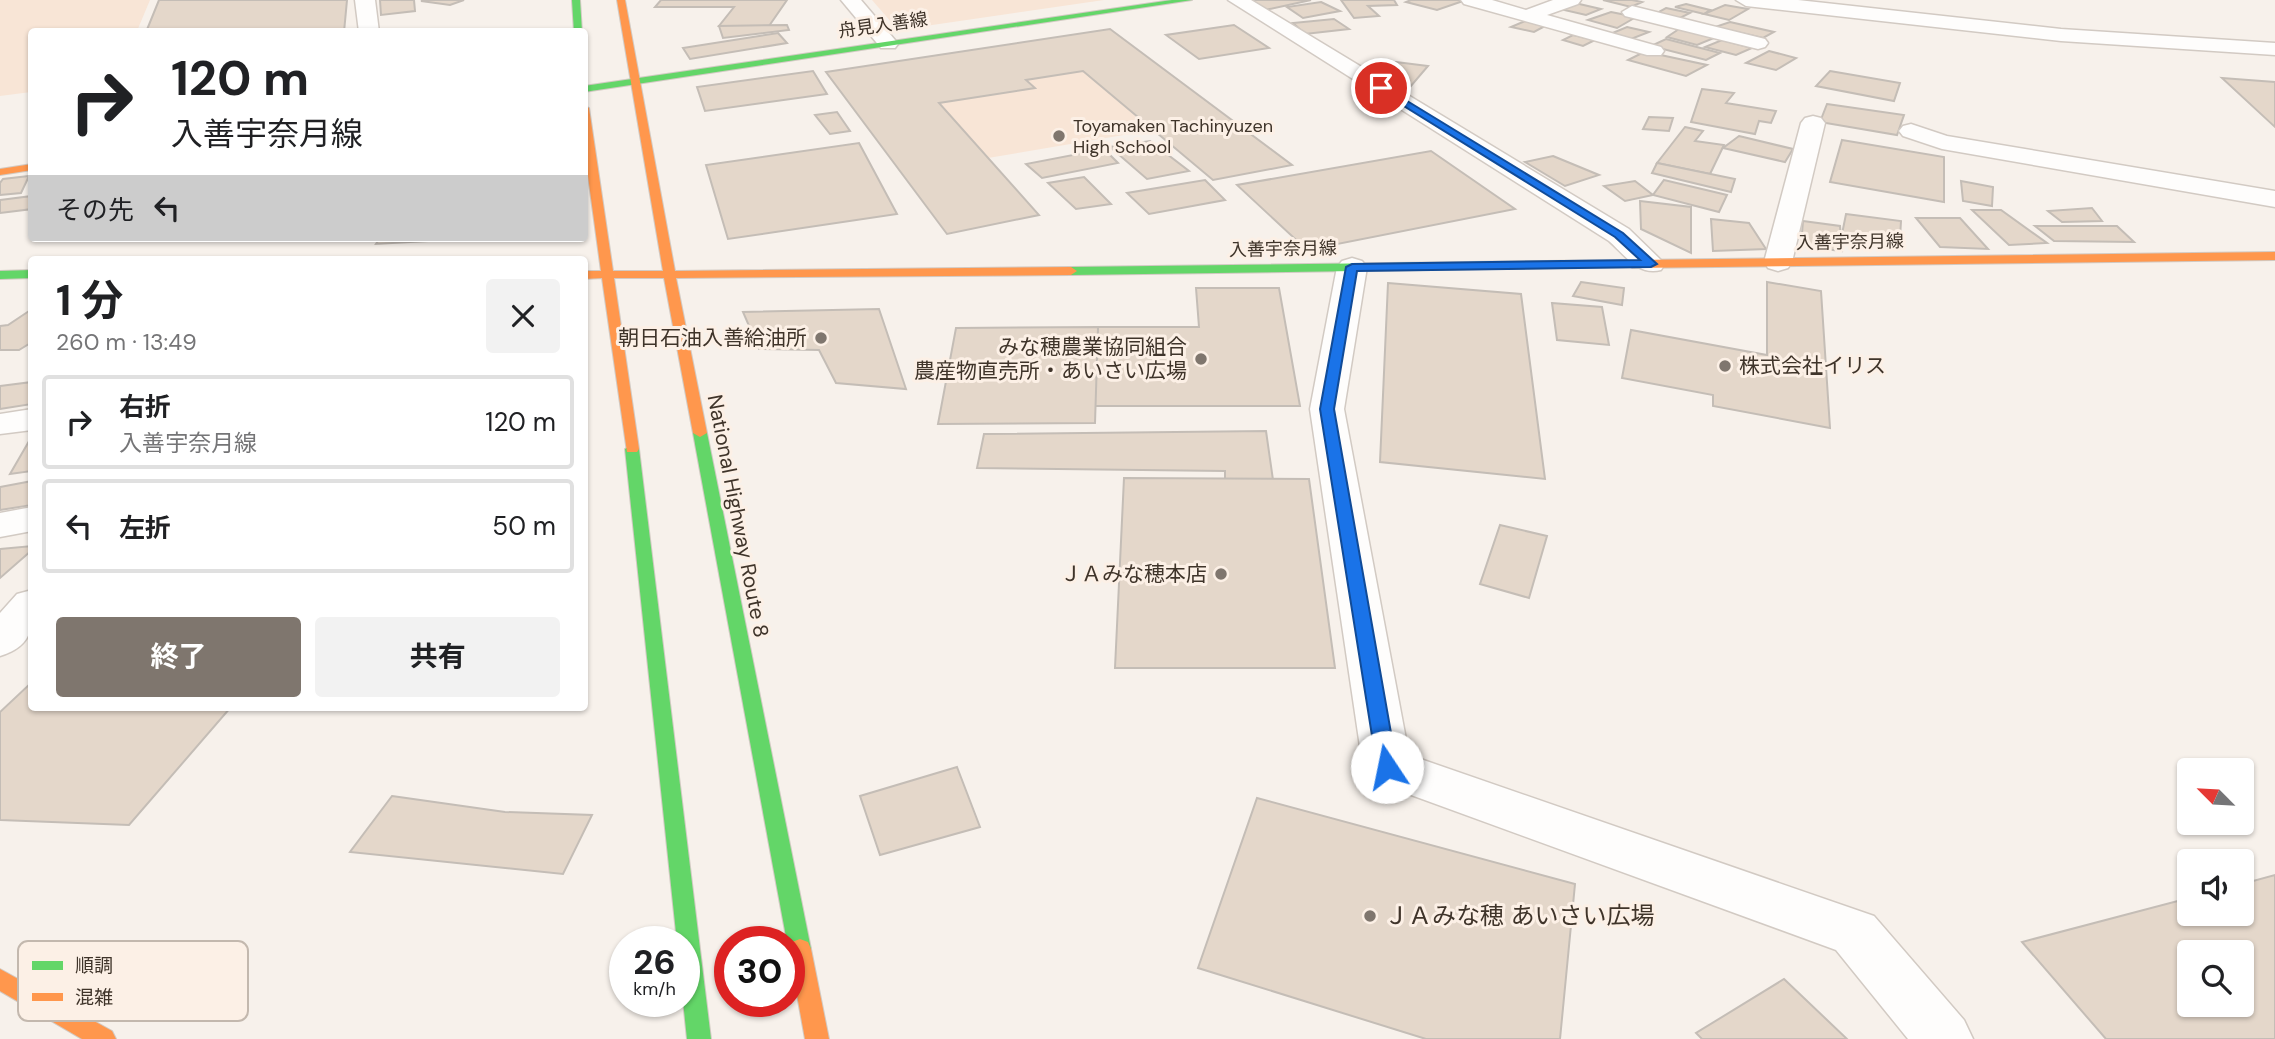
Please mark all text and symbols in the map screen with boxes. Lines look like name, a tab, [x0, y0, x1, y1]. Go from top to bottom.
street label: 舟見入善線	[837, 7, 929, 43]
text: 120 m	[171, 46, 309, 110]
icon: right	[56, 56, 147, 147]
pin	[1351, 58, 1411, 118]
icon: arrive	[1362, 69, 1400, 107]
text: 入善宇奈月線	[171, 113, 363, 155]
place label: Toyamaken Tachinyuzen High School	[1073, 114, 1273, 159]
marker: Toyamaken Tachinyuzen High School	[1051, 128, 1067, 144]
icon: left	[148, 189, 186, 227]
text: その先	[56, 193, 134, 227]
street label: 入善宇奈月線	[1796, 229, 1904, 255]
street label: 入善宇奈月線	[1229, 236, 1337, 262]
text: 1 分	[56, 273, 123, 328]
button: close	[486, 279, 560, 353]
place label: 朝日石油入善給油所	[618, 324, 807, 352]
text: 260 m · 13:49	[56, 327, 197, 357]
marker: 朝日石油入善給油所	[813, 330, 829, 346]
place label: みな穂農業協同組合 農産物直売所・あいさい広場	[914, 333, 1187, 385]
marker: みな穂農業協同組合 農産物直売所・あいさい広場	[1193, 351, 1209, 367]
place label: 株式会社イリス	[1739, 352, 1886, 380]
marker: 株式会社イリス	[1717, 358, 1733, 374]
text: 右折	[119, 390, 171, 424]
street label: National Highway Route 8	[701, 392, 775, 640]
icon: right	[60, 403, 98, 441]
text: 120 m	[485, 405, 556, 439]
text: 入善宇奈月線	[119, 428, 257, 458]
icon: left	[60, 507, 98, 545]
text: 50 m	[492, 509, 556, 543]
text: 左折	[119, 511, 171, 545]
place label: ＪＡみな穂本店	[1060, 560, 1207, 588]
marker: ＪＡみな穂本店	[1213, 566, 1229, 582]
button: 終了	[56, 617, 301, 697]
button: 共有	[315, 617, 560, 697]
position arrow	[1350, 730, 1424, 804]
north arrow	[2177, 758, 2254, 835]
map controls	[2177, 758, 2254, 1017]
button: sound	[2177, 849, 2254, 926]
place label: ＪＡみな穂 あいさい広場	[1384, 900, 1654, 931]
marker: ＪＡみな穂 あいさい広場	[1362, 908, 1378, 924]
speed limit sign: 30	[714, 926, 805, 1017]
text: 26	[633, 939, 676, 985]
button: search	[2177, 940, 2254, 1017]
legend	[18, 941, 248, 1021]
text: 順調	[75, 953, 113, 978]
text: km/h	[633, 977, 676, 1001]
text: 混雑	[75, 985, 113, 1010]

